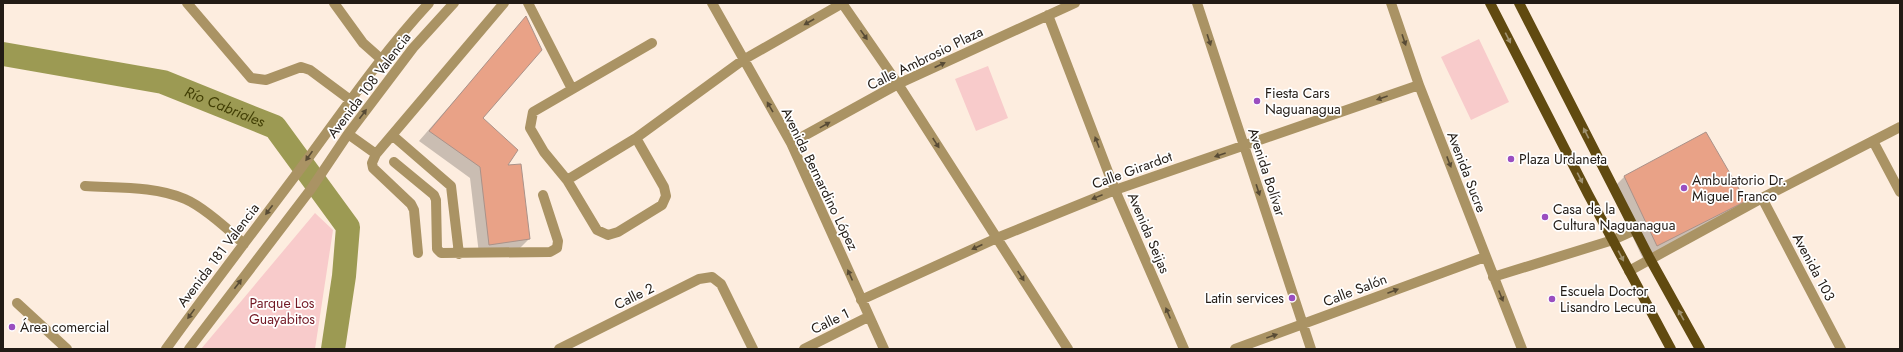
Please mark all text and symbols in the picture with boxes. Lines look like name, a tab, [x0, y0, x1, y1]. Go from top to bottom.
one-way arrow	[803, 19, 815, 26]
street label: Calle Ambrosio Plaza	[864, 21, 986, 95]
street label: Avenida 108 Valencia	[323, 28, 415, 142]
one-way arrow	[860, 30, 868, 40]
one-way arrow	[1505, 32, 1511, 43]
one-way arrow	[1206, 34, 1212, 46]
one-way arrow	[1401, 34, 1407, 46]
one-way arrow	[935, 62, 946, 68]
water label: Río Cabriales	[181, 81, 268, 133]
place label: Fiesta Cars Naguanagua	[1265, 83, 1341, 119]
one-way arrow	[1376, 95, 1388, 101]
marker: Fiesta Cars Naguanagua	[1252, 96, 1262, 106]
one-way arrow	[767, 102, 774, 113]
street label: Avenida Bernardino López	[777, 104, 864, 254]
one-way arrow	[359, 109, 367, 119]
one-way arrow	[819, 121, 831, 128]
street label: Avenida Bolívar	[1243, 125, 1291, 219]
one-way arrow	[1582, 127, 1589, 139]
street label: Avenida Sucre	[1442, 129, 1492, 215]
one-way arrow	[1093, 135, 1099, 147]
one-way arrow	[932, 138, 940, 149]
street label: Calle Girardot	[1089, 146, 1175, 194]
place label: Plaza Urdaneta	[1519, 149, 1607, 169]
one-way arrow	[305, 151, 313, 161]
one-way arrow	[1213, 152, 1225, 158]
marker: Plaza Urdaneta	[1506, 154, 1516, 164]
one-way arrow	[1446, 156, 1452, 168]
place label: Ambulatorio Dr. Miguel Franco	[1692, 170, 1786, 206]
one-way arrow	[1577, 172, 1583, 184]
marker: Ambulatorio Dr. Miguel Franco	[1679, 183, 1689, 193]
one-way arrow	[1255, 185, 1261, 197]
street label: Avenida Seijas	[1123, 190, 1175, 277]
one-way arrow	[1090, 195, 1102, 201]
street label: Avenida 181 Valencia	[172, 199, 264, 311]
place label: Casa de la Cultura Naguanagua	[1553, 199, 1675, 235]
one-way arrow	[265, 204, 274, 215]
marker: Casa de la Cultura Naguanagua	[1540, 212, 1550, 222]
street label: Avenida 103	[1788, 230, 1840, 305]
one-way arrow	[971, 244, 982, 250]
one-way arrow	[1618, 250, 1624, 261]
street label: Calle Salón	[1320, 269, 1390, 311]
one-way arrow	[847, 270, 853, 281]
one-way arrow	[1018, 271, 1025, 282]
street label: Calle 2	[611, 278, 657, 314]
one-way arrow	[234, 279, 242, 290]
place label: Escuela Doctor Lisandro Lecuna	[1560, 281, 1656, 317]
one-way arrow	[1388, 287, 1400, 293]
place label: Latin services	[1205, 288, 1284, 308]
one-way arrow	[1498, 291, 1504, 303]
park label: Parque Los Guayabitos	[249, 293, 315, 329]
marker: Latin services	[1287, 293, 1297, 303]
marker: Escuela Doctor Lisandro Lecuna	[1547, 294, 1557, 304]
street label: Calle 1	[807, 303, 853, 339]
one-way arrow	[1165, 307, 1171, 319]
one-way arrow	[187, 308, 195, 319]
one-way arrow	[1678, 309, 1684, 321]
place label: Área comercial	[20, 317, 109, 337]
marker: Área comercial	[7, 322, 17, 332]
one-way arrow	[1266, 333, 1278, 339]

